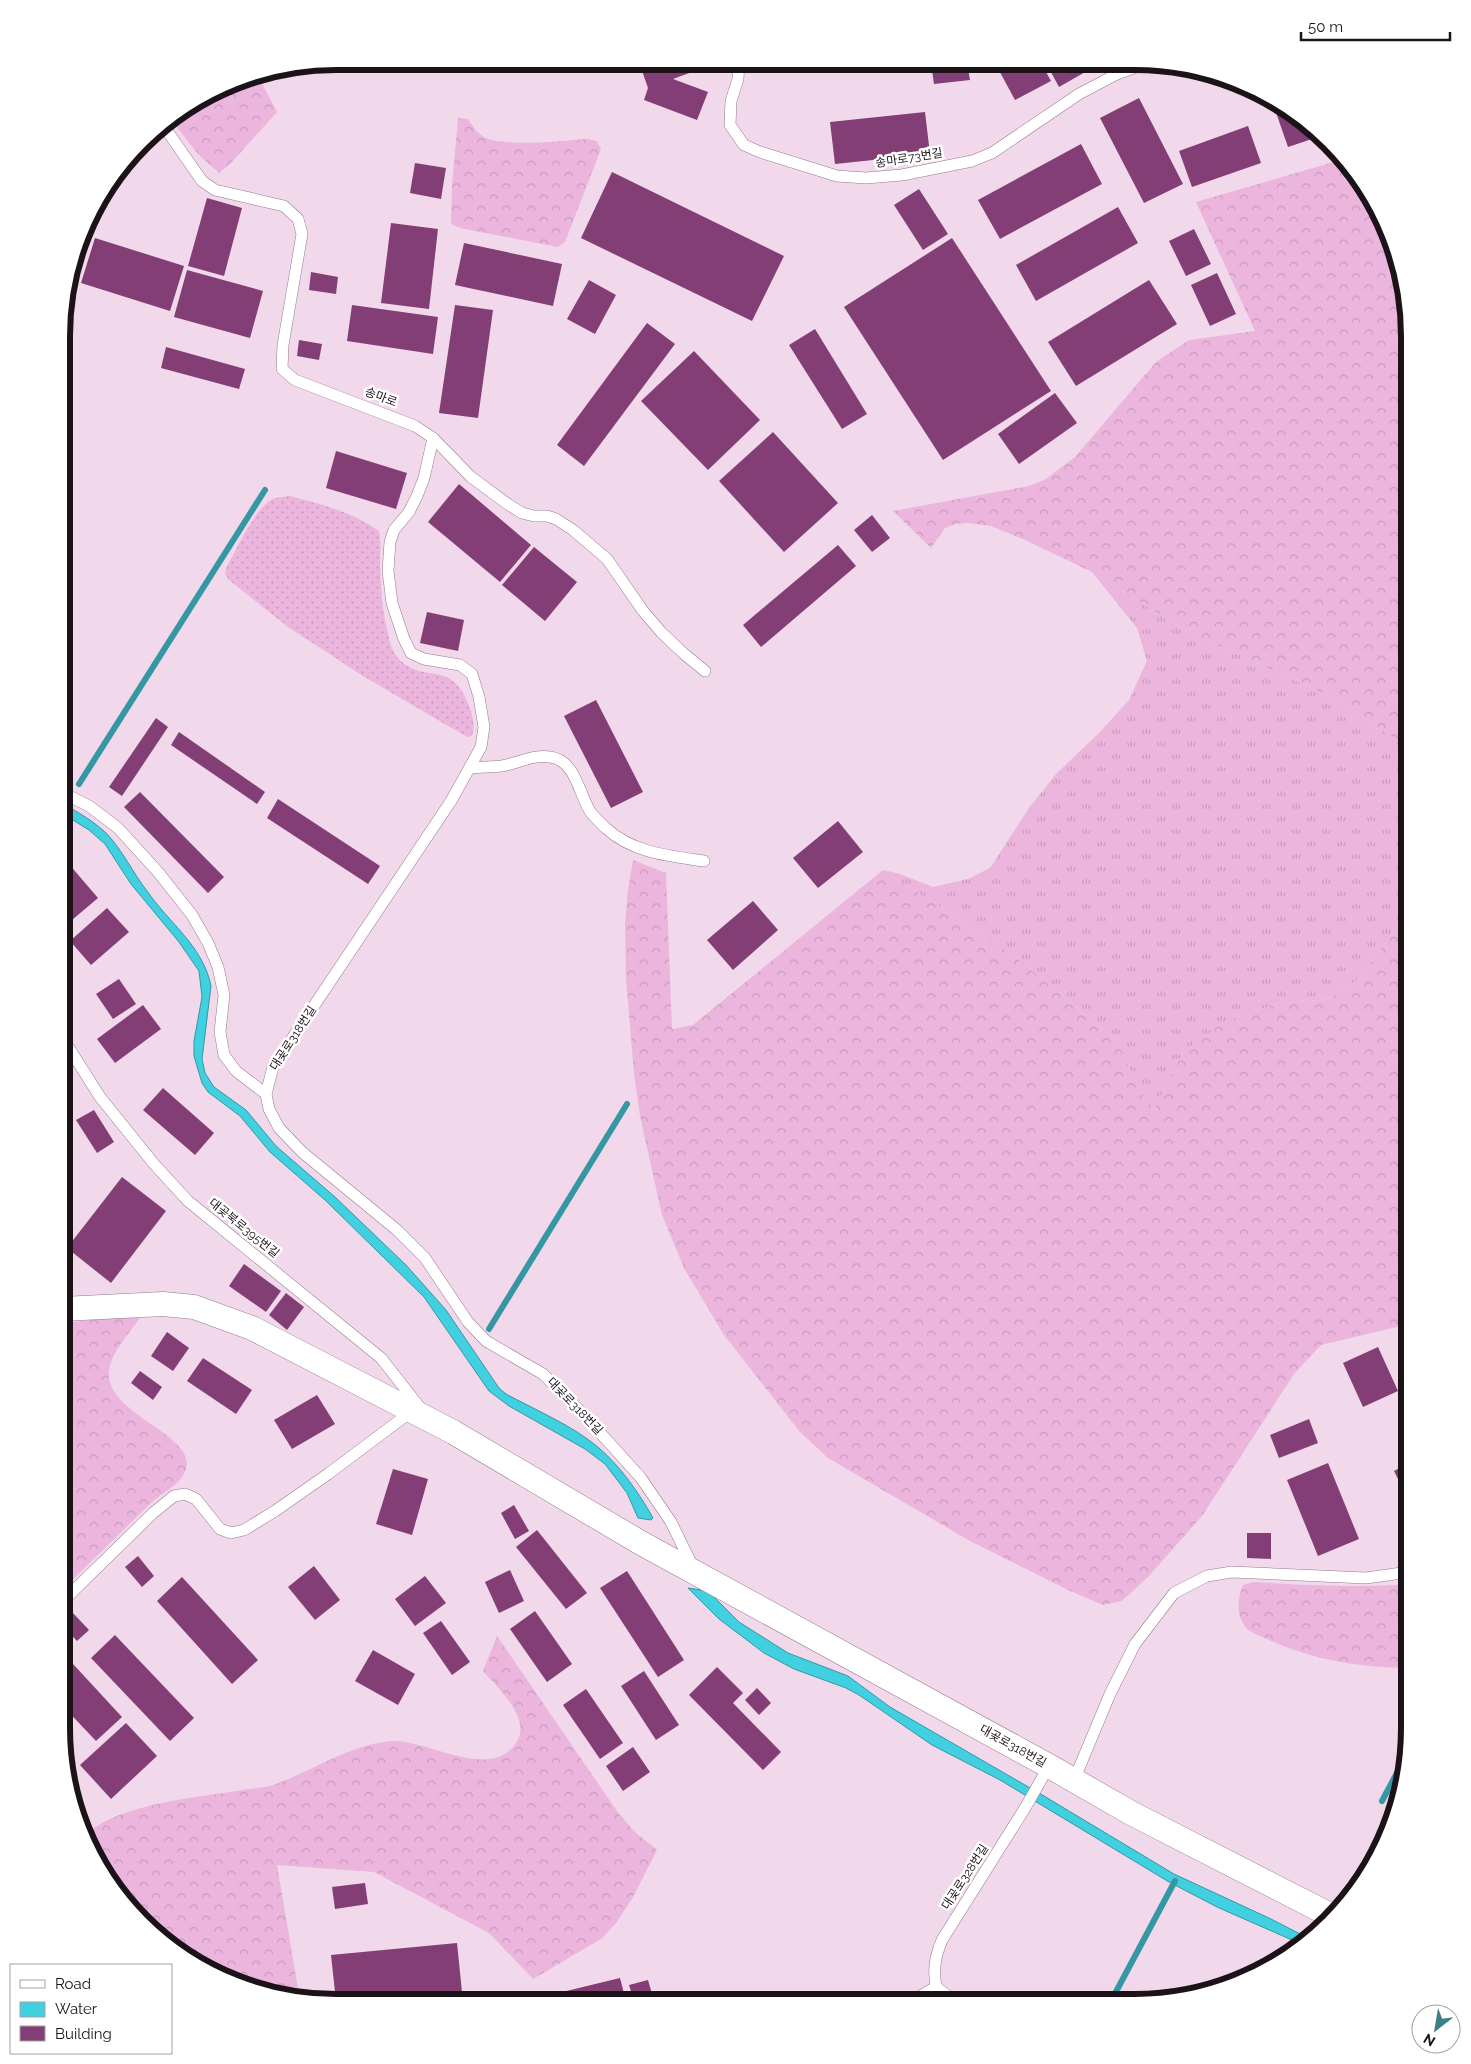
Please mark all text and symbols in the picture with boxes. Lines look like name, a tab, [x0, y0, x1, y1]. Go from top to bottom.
scale bar	[1301, 10, 1450, 42]
text: 50 m	[1308, 18, 1343, 36]
street label: 송마로73번길	[874, 146, 944, 170]
street label: 송마로	[363, 385, 399, 409]
street label: 대곶로318번길	[267, 1003, 319, 1073]
street label: 대곶북로395번길	[206, 1195, 282, 1261]
street label: 대곶로318번길	[544, 1375, 606, 1437]
street label: 대곶로318번길	[977, 1722, 1049, 1770]
street label: 대곶로328번길	[939, 1842, 991, 1912]
legend	[10, 1964, 172, 2054]
text: Road	[55, 1975, 91, 1993]
text: Water	[55, 2000, 98, 2018]
north arrow	[1411, 2004, 1461, 2054]
text: Building	[55, 2025, 112, 2043]
text: N	[1421, 2031, 1438, 2050]

